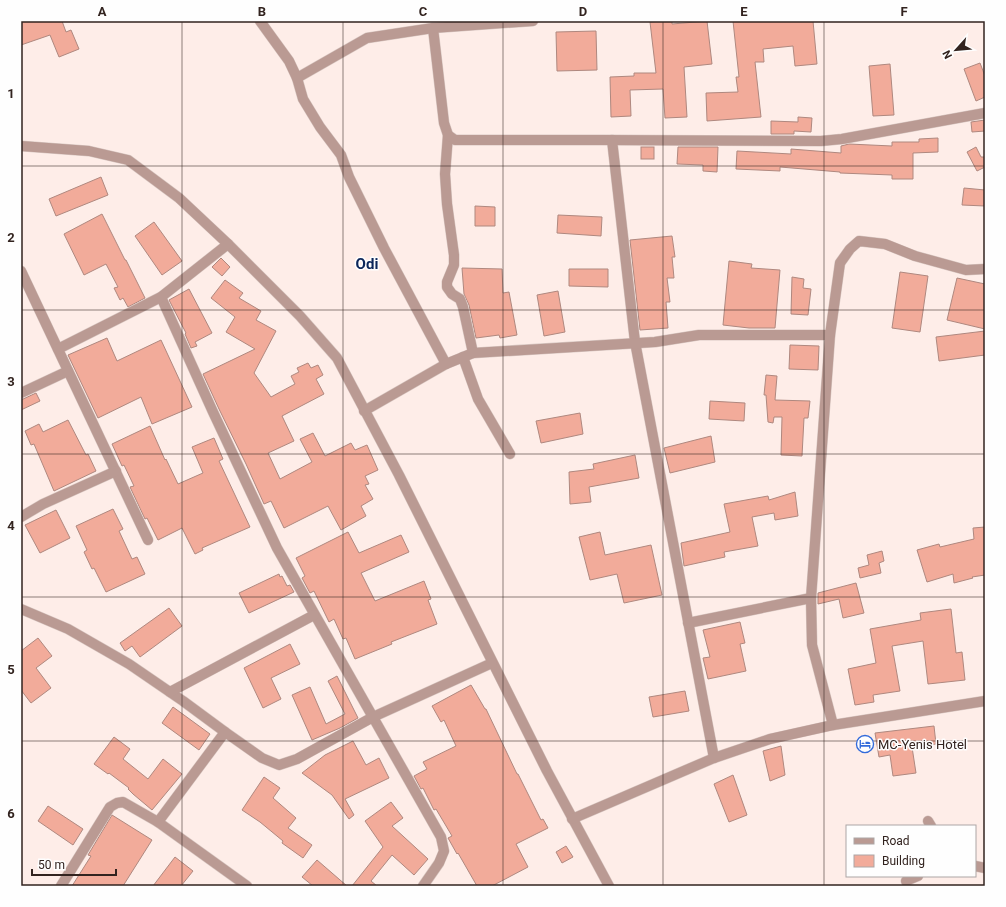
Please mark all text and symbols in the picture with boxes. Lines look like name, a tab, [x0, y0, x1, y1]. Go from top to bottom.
text: A	[98, 4, 107, 19]
text: B	[258, 4, 266, 19]
text: C	[419, 4, 428, 19]
text: D	[579, 4, 587, 19]
text: E	[740, 4, 748, 19]
text: F	[900, 4, 908, 19]
north arrow	[936, 30, 976, 70]
text: N	[940, 48, 955, 61]
text: 1	[7, 86, 15, 101]
text: 2	[7, 230, 15, 245]
district label: Odi	[356, 255, 378, 273]
text: 3	[7, 374, 15, 389]
text: 4	[7, 518, 15, 533]
text: 5	[7, 662, 15, 677]
hotel icon: MC-Yenis Hotel	[855, 734, 875, 754]
place label: MC-Yenis Hotel	[878, 737, 967, 752]
text: 6	[7, 806, 15, 821]
legend	[846, 825, 976, 877]
text: Road	[882, 834, 910, 848]
scale bar	[32, 851, 116, 877]
text: Building	[882, 854, 925, 868]
text: 50 m	[38, 858, 65, 872]

